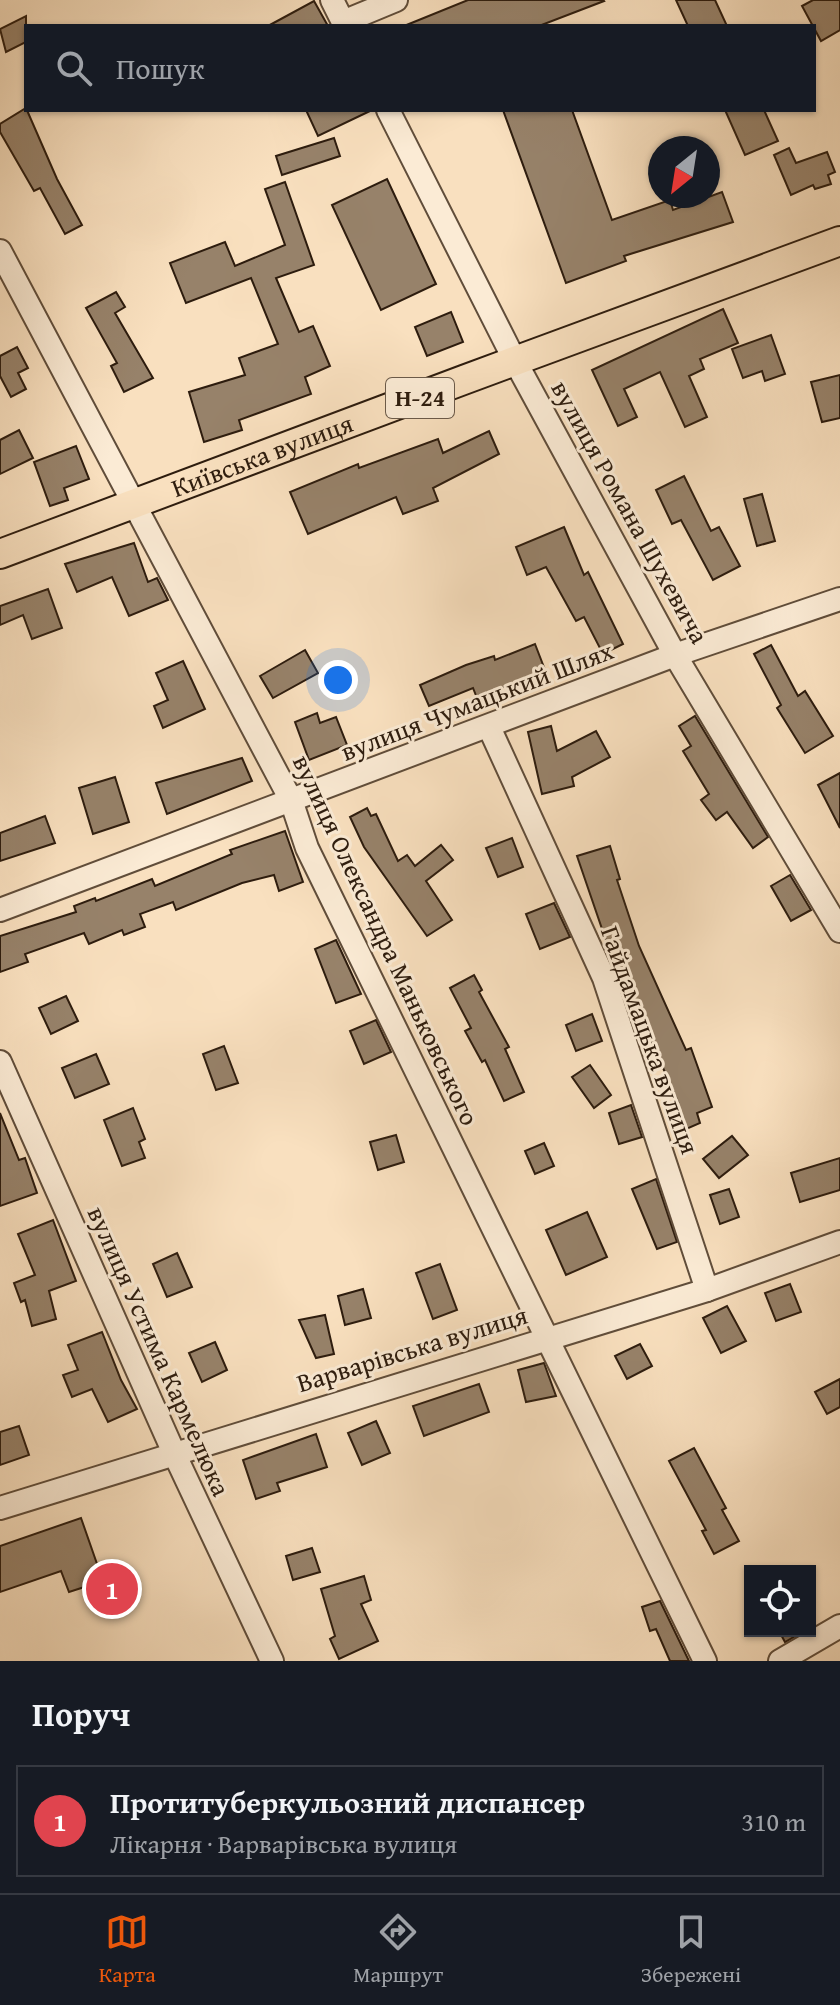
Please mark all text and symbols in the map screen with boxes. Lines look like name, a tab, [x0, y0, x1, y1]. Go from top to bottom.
search box	[24, 24, 816, 112]
icon: search	[52, 46, 96, 90]
text: Пошук	[116, 46, 204, 90]
north arrow	[648, 136, 720, 208]
street label: вулиця Романа Шухевича	[542, 373, 719, 651]
road number: Н-24	[386, 378, 454, 418]
street label: Київська вулиця	[166, 403, 358, 507]
street label: вулиця Чумацький Шлях	[335, 630, 620, 771]
your location	[318, 660, 358, 700]
street label: вулиця Олександра Маньковського	[283, 748, 490, 1132]
street label: Гайдамацька вулиця	[591, 920, 710, 1159]
street label: вулиця Устима Кармелюка	[78, 1200, 241, 1503]
street label: Варварівська вулиця	[292, 1295, 532, 1402]
pin: 1	[86, 1559, 138, 1619]
map controls	[744, 1565, 816, 1637]
button: locate	[744, 1565, 816, 1637]
text: Поруч	[32, 1689, 130, 1738]
text: Протитуберкульозний диспансер	[110, 1780, 585, 1824]
text: 1	[53, 1802, 67, 1841]
text: 310 m	[741, 1802, 806, 1841]
text: Лікарня · Варварівська вулиця	[110, 1824, 457, 1863]
tab: Карта	[99, 1910, 156, 1990]
tab: Маршрут	[353, 1910, 443, 1990]
tab: Збережені	[641, 1910, 741, 1990]

